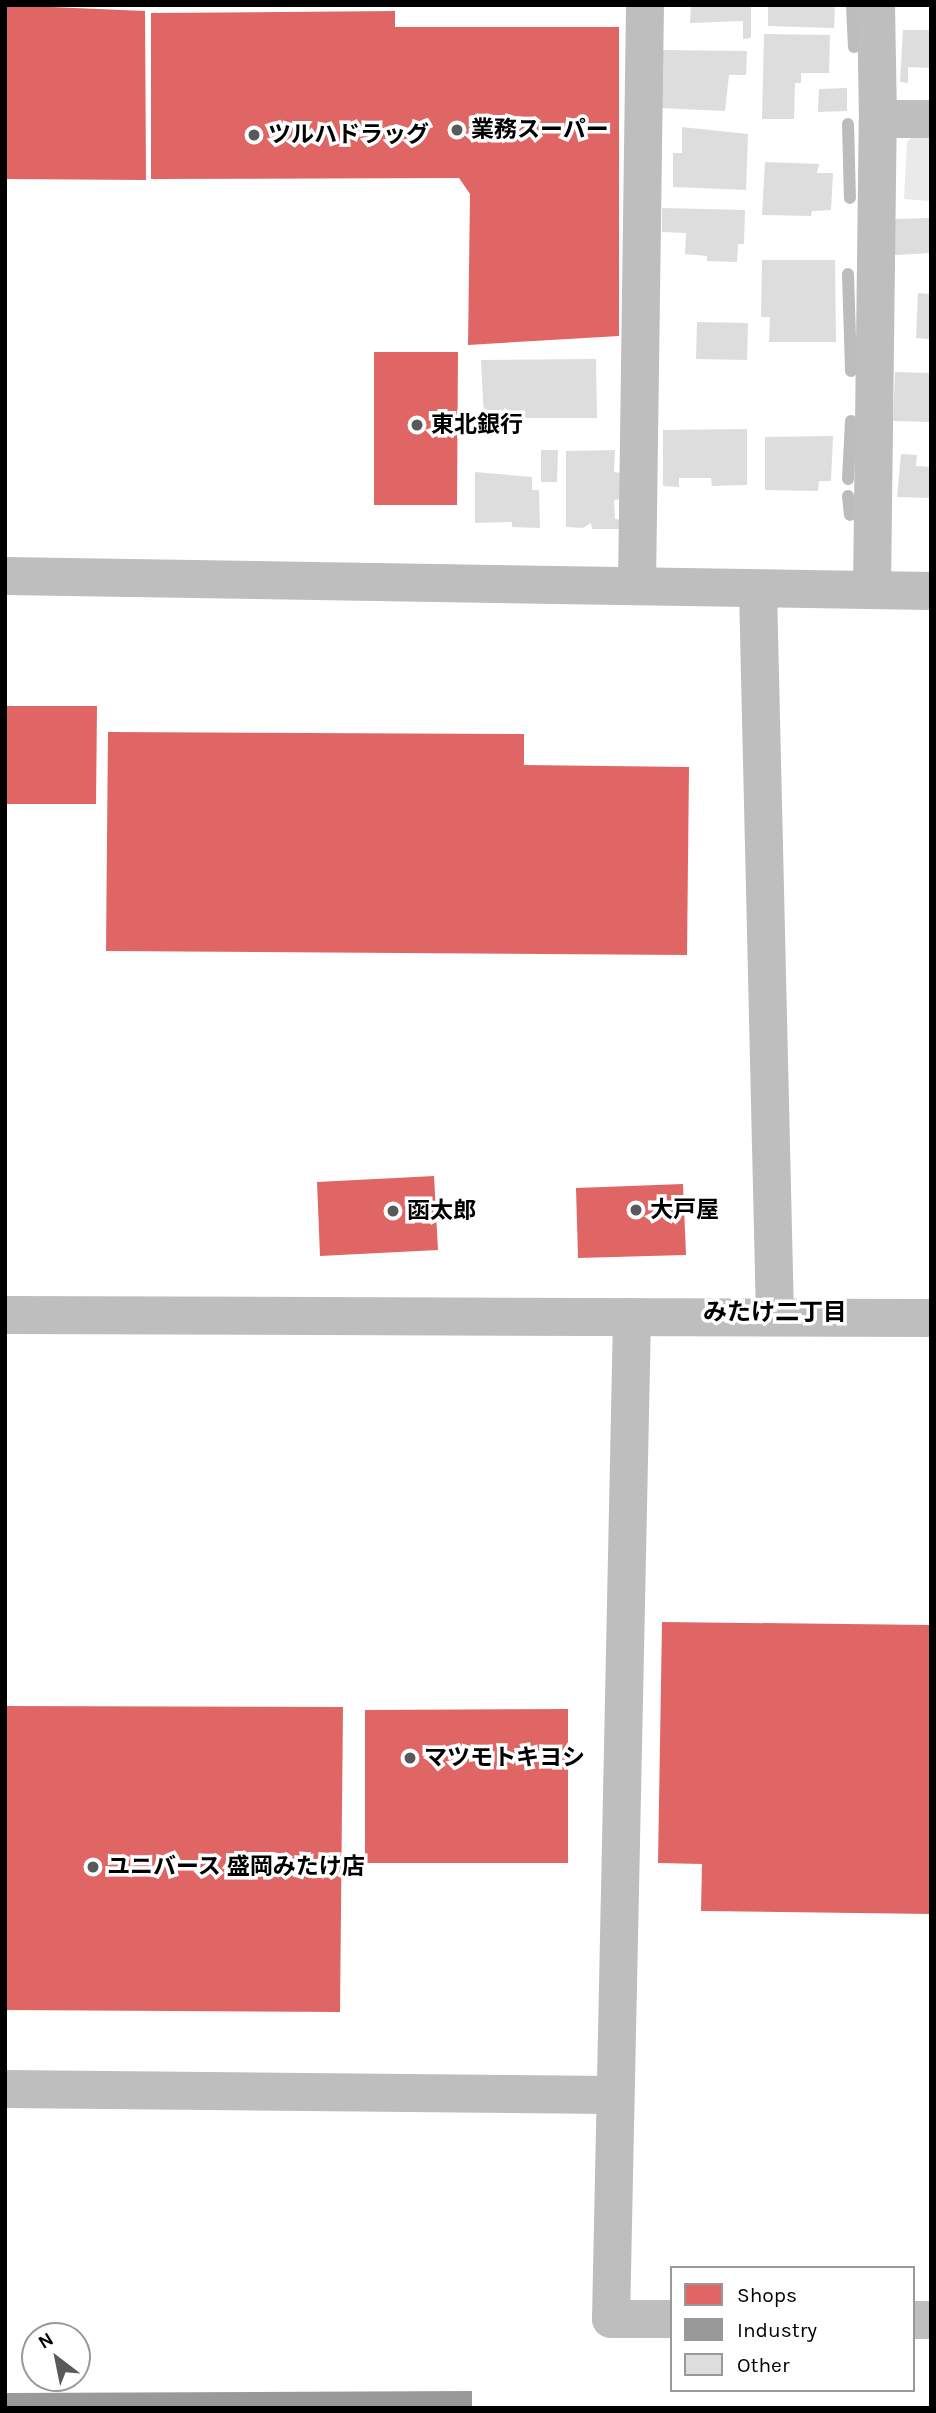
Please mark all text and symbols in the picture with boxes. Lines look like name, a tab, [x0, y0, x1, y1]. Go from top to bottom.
place label: 業務スーパー	[471, 116, 609, 144]
place label: ツルハドラッグ	[268, 121, 429, 149]
marker: 業務スーパー	[449, 122, 465, 138]
marker: ツルハドラッグ	[246, 127, 262, 143]
place label: 東北銀行	[431, 411, 523, 439]
marker: 東北銀行	[409, 417, 425, 433]
place label: 大戸屋	[650, 1196, 719, 1224]
place label: 函太郎	[407, 1197, 476, 1225]
marker: 大戸屋	[628, 1202, 644, 1218]
marker: 函太郎	[385, 1203, 401, 1219]
district label: みたけ二丁目	[703, 1299, 847, 1327]
place label: マツモトキヨシ	[424, 1744, 585, 1772]
marker: マツモトキヨシ	[402, 1750, 418, 1766]
place label: ユニバース 盛岡みたけ店	[107, 1853, 366, 1881]
marker: ユニバース 盛岡みたけ店	[85, 1859, 101, 1875]
legend	[670, 2266, 915, 2392]
text: Shops	[737, 2283, 797, 2307]
text: Industry	[737, 2318, 817, 2342]
north arrow	[21, 2322, 91, 2392]
text: N	[34, 2328, 58, 2354]
text: Other	[737, 2353, 790, 2377]

